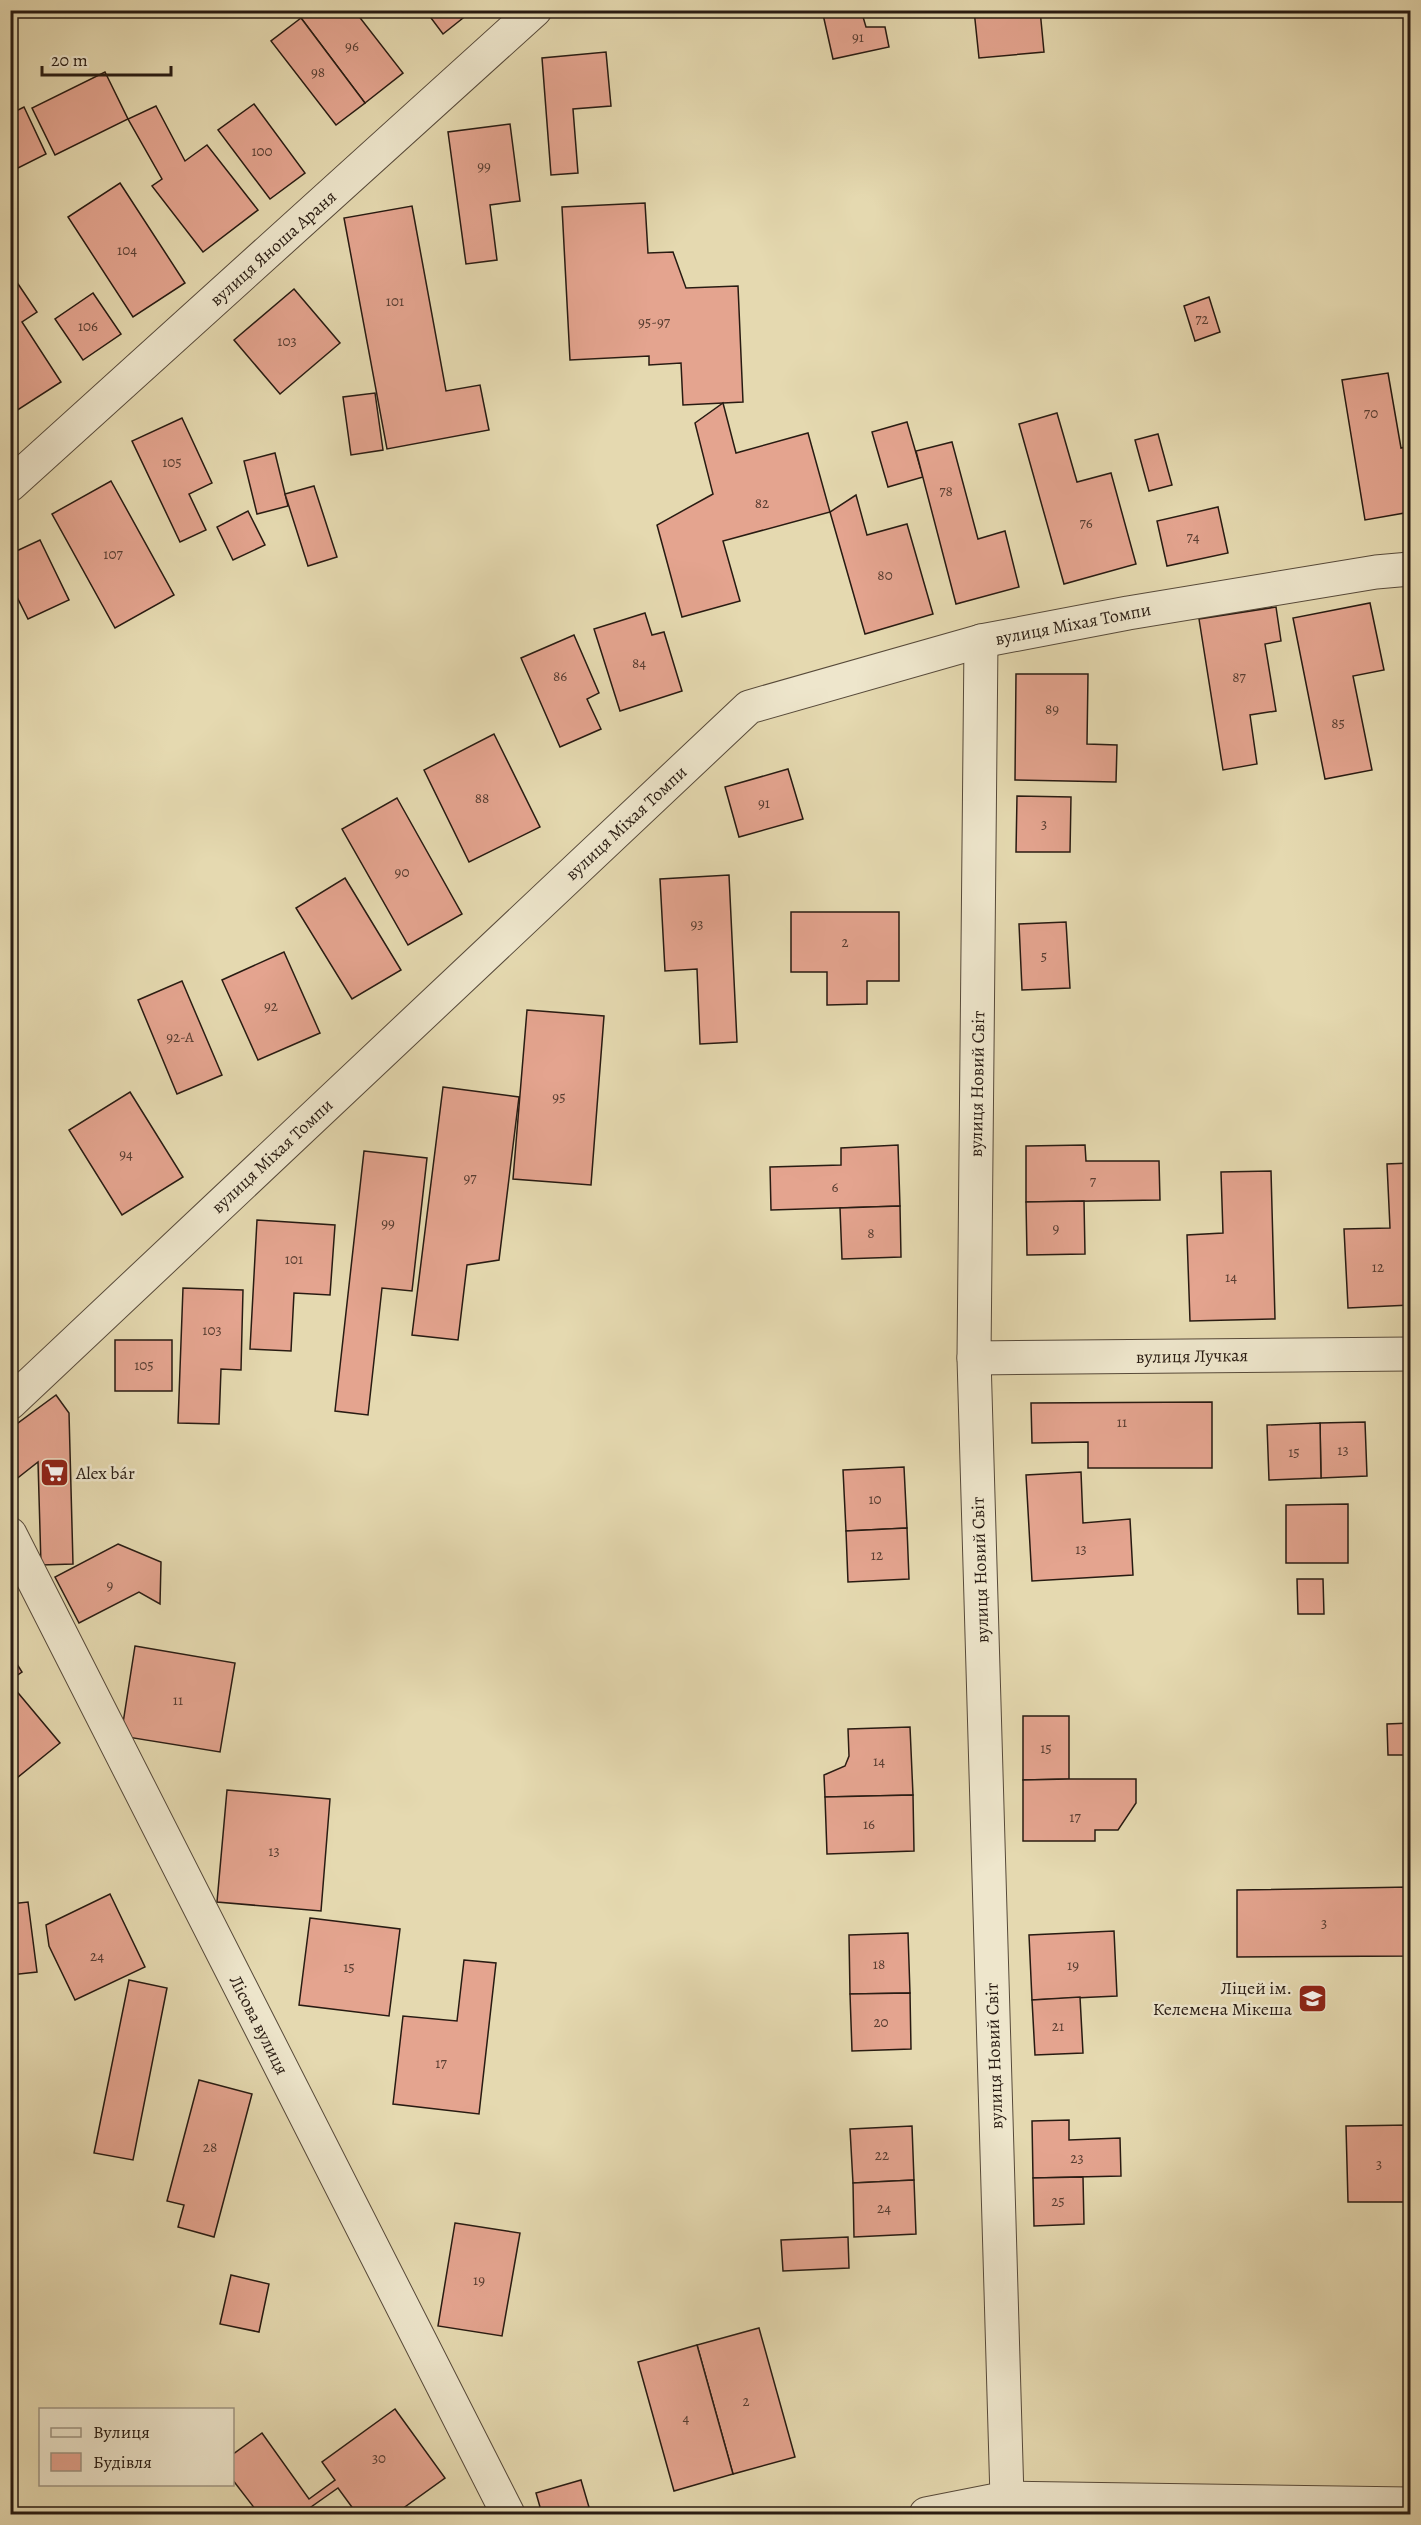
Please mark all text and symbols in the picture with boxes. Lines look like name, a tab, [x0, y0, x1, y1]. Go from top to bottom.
house number: 91	[852, 27, 864, 47]
house number: 96	[345, 36, 359, 56]
scale bar	[42, 39, 171, 77]
text: 20 m	[51, 48, 88, 72]
house number: 98	[311, 62, 325, 82]
house number: 100	[251, 141, 273, 161]
house number: 99	[477, 156, 491, 176]
street label: вулиця Яноша Араня	[205, 185, 341, 311]
house number: 104	[117, 240, 137, 260]
house number: 101	[386, 291, 404, 311]
house number: 72	[1195, 309, 1209, 329]
house number: 95-97	[638, 312, 671, 332]
house number: 106	[78, 316, 98, 336]
house number: 103	[277, 331, 297, 351]
house number: 70	[1364, 403, 1378, 423]
house number: 105	[162, 452, 182, 472]
house number: 78	[939, 481, 953, 501]
house number: 82	[755, 493, 769, 513]
house number: 76	[1079, 513, 1093, 533]
house number: 74	[1186, 527, 1200, 547]
house number: 107	[103, 544, 123, 564]
house number: 80	[877, 565, 893, 585]
street label: вулиця Міхая Томпи	[993, 597, 1153, 651]
house number: 84	[632, 653, 646, 673]
house number: 86	[553, 666, 567, 686]
house number: 87	[1232, 667, 1246, 687]
house number: 89	[1045, 699, 1059, 719]
house number: 85	[1331, 713, 1345, 733]
street label: вулиця Міхая Томпи	[560, 760, 692, 886]
house number: 88	[475, 788, 489, 808]
house number: 91	[758, 793, 770, 813]
house number: 3	[1041, 814, 1047, 834]
house number: 90	[395, 862, 409, 882]
house number: 93	[690, 914, 704, 934]
house number: 2	[841, 932, 849, 952]
house number: 5	[1041, 946, 1047, 966]
house number: 92	[264, 996, 278, 1016]
street label: вулиця Новий Світ	[964, 1011, 990, 1157]
house number: 92-А	[166, 1027, 194, 1047]
house number: 95	[552, 1087, 566, 1107]
street label: вулиця Міхая Томпи	[206, 1093, 338, 1219]
house number: 94	[119, 1144, 133, 1164]
house number: 97	[463, 1168, 477, 1188]
house number: 7	[1090, 1171, 1097, 1191]
house number: 6	[832, 1177, 839, 1197]
house number: 99	[381, 1213, 395, 1233]
house number: 9	[1053, 1218, 1060, 1238]
house number: 8	[867, 1223, 875, 1243]
house number: 101	[285, 1249, 303, 1269]
house number: 12	[1372, 1257, 1384, 1277]
house number: 14	[1225, 1267, 1237, 1287]
house number: 103	[202, 1320, 222, 1340]
street label: вулиця Лучкая	[1136, 1343, 1248, 1369]
house number: 105	[134, 1355, 154, 1375]
house number: 11	[1117, 1412, 1127, 1432]
house number: 13	[1337, 1440, 1349, 1460]
house number: 15	[1288, 1442, 1300, 1462]
supermarket icon: Alex bár	[39, 1457, 71, 1489]
place label: Alex bár	[75, 1461, 135, 1485]
house number: 10	[868, 1489, 882, 1509]
street label: вулиця Новий Світ	[965, 1496, 995, 1644]
house number: 13	[1075, 1539, 1087, 1559]
house number: 12	[871, 1545, 883, 1565]
house number: 9	[107, 1575, 114, 1595]
house number: 11	[173, 1690, 183, 1710]
house number: 15	[1040, 1738, 1052, 1758]
house number: 14	[873, 1751, 885, 1771]
house number: 17	[1069, 1807, 1081, 1827]
house number: 16	[863, 1814, 875, 1834]
house number: 13	[268, 1841, 280, 1861]
house number: 3	[1321, 1913, 1327, 1933]
house number: 24	[90, 1946, 104, 1966]
house number: 18	[873, 1954, 885, 1974]
house number: 19	[1067, 1955, 1079, 1975]
house number: 15	[343, 1957, 355, 1977]
street label: Лісова вулиця	[224, 1971, 294, 2079]
place label: Ліцей ім. Келемена Мікеша	[1153, 1976, 1293, 2021]
street label: вулиця Новий Світ	[979, 1982, 1009, 2130]
school or university icon: Ліцей ім. Келемена Мікеша	[1297, 1982, 1329, 2014]
house number: 20	[873, 2012, 889, 2032]
house number: 21	[1052, 2016, 1064, 2036]
house number: 17	[435, 2053, 447, 2073]
house number: 28	[203, 2137, 217, 2157]
house number: 22	[875, 2145, 889, 2165]
house number: 23	[1070, 2148, 1084, 2168]
house number: 3	[1376, 2154, 1382, 2174]
house number: 25	[1051, 2191, 1065, 2211]
house number: 24	[877, 2198, 891, 2218]
house number: 19	[473, 2270, 485, 2290]
house number: 2	[742, 2391, 750, 2411]
legend	[39, 2408, 234, 2486]
house number: 4	[683, 2408, 690, 2428]
text: Вулиця	[93, 2420, 150, 2444]
house number: 30	[372, 2448, 386, 2468]
text: Будівля	[93, 2450, 152, 2474]

